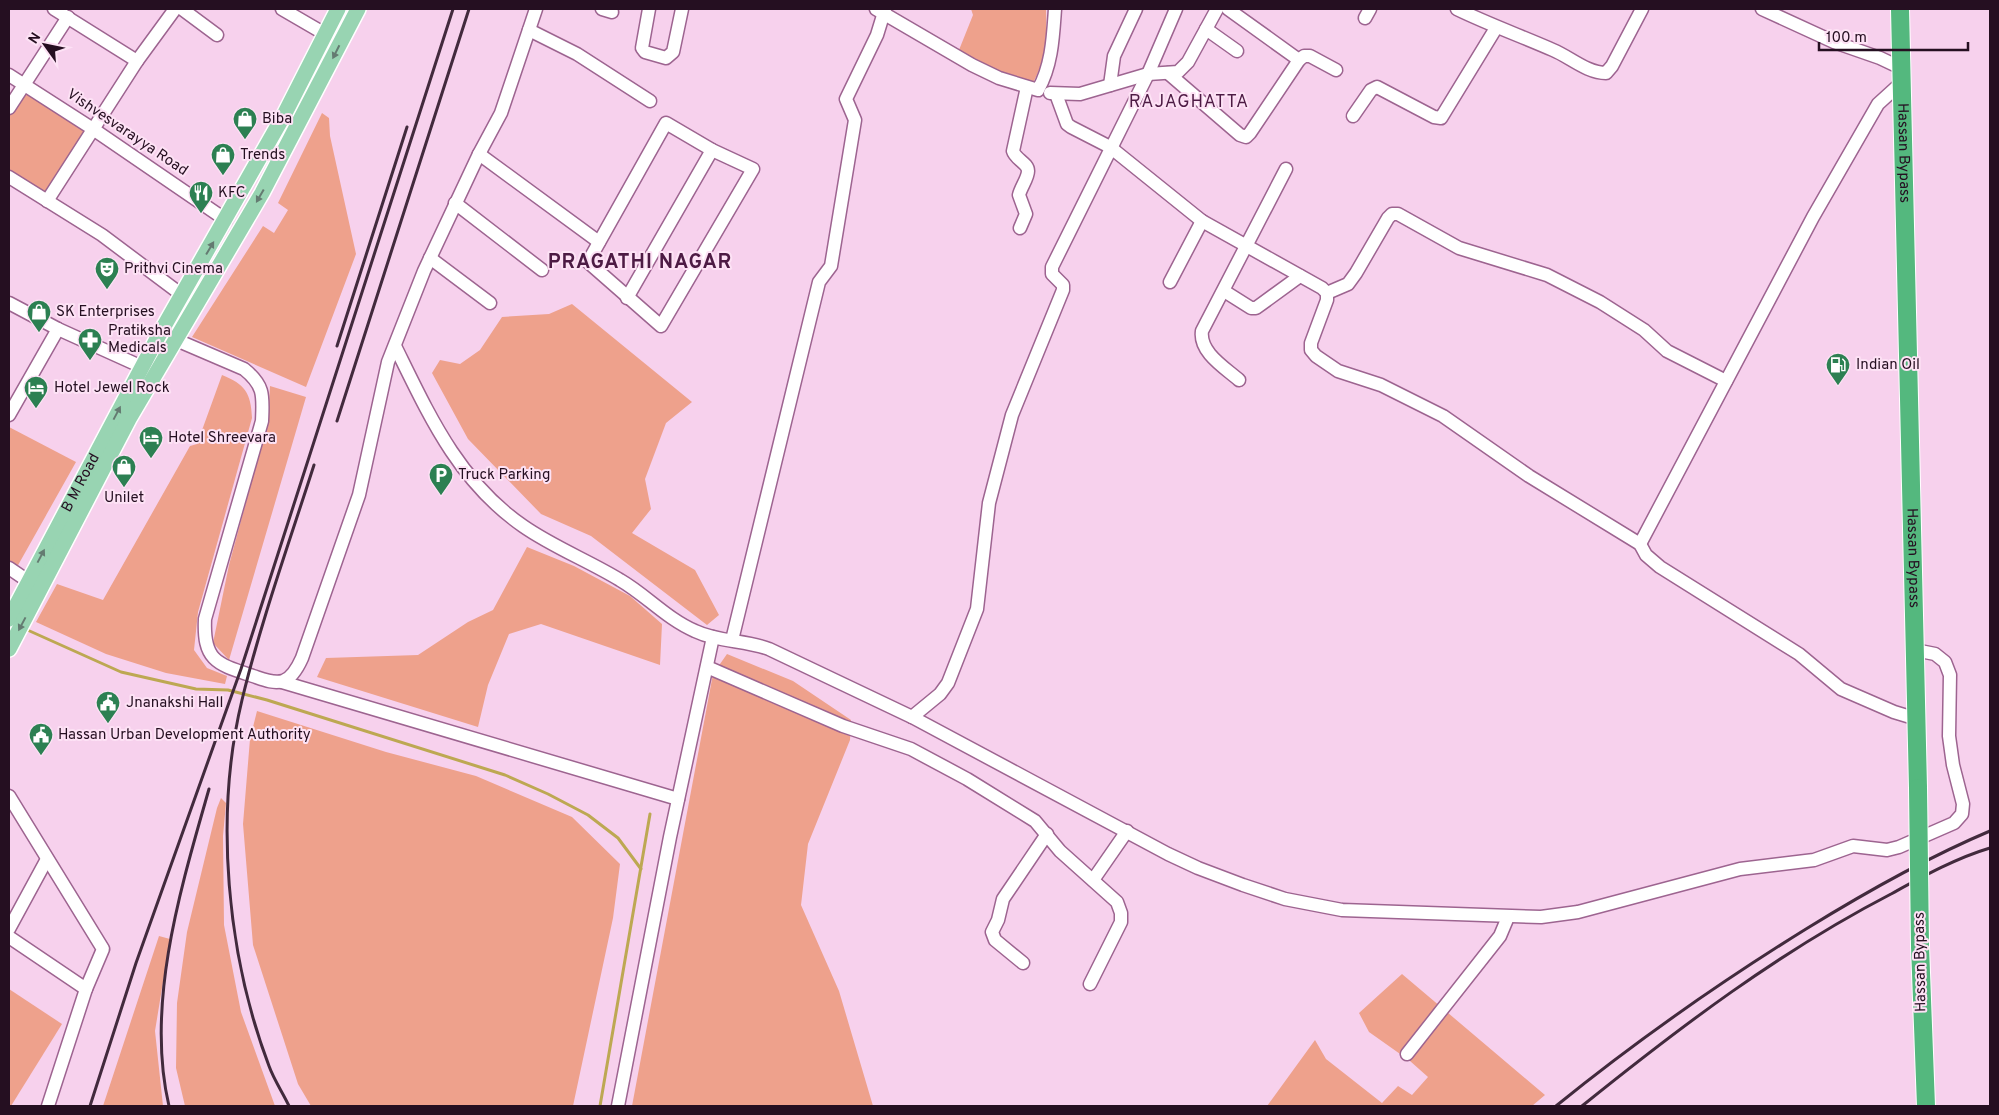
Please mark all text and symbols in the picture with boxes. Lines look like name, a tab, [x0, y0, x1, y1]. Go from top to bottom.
north arrow	[20, 20, 70, 70]
scale bar	[1819, 20, 1968, 52]
text: 100 m	[1826, 29, 1867, 48]
text: N	[25, 30, 45, 48]
one-way arrow	[332, 45, 340, 60]
street label: Vishvesvarayya Road	[63, 85, 191, 181]
district label: RAJAGHATTA	[1129, 91, 1249, 114]
street label: Hassan Bypass	[1893, 103, 1914, 203]
shop icon: Biba	[232, 106, 258, 140]
place label: Biba	[262, 110, 292, 129]
shop icon: Trends	[210, 142, 236, 176]
place label: Trends	[240, 146, 285, 165]
restaurant icon: KFC	[188, 180, 214, 214]
place label: KFC	[218, 184, 246, 203]
one-way arrow	[256, 189, 264, 204]
one-way arrow	[205, 242, 214, 255]
district label: PRAGATHI NAGAR	[548, 250, 732, 276]
theatre icon: Prithvi Cinema	[94, 256, 120, 290]
place label: Prithvi Cinema	[124, 260, 223, 279]
shop icon: SK Enterprises	[26, 299, 52, 333]
place label: SK Enterprises	[56, 303, 155, 322]
place label: Pratiksha Medicals	[108, 322, 171, 358]
pharmacy icon: Pratiksha Medicals	[77, 327, 103, 361]
fuel station icon: Indian Oil	[1825, 352, 1851, 386]
place label: Indian Oil	[1856, 356, 1920, 375]
hotel icon: Hotel Jewel Rock	[23, 375, 49, 409]
place label: Hotel Jewel Rock	[54, 379, 170, 398]
one-way arrow	[113, 406, 122, 419]
hotel icon: Hotel Shreevara	[138, 425, 164, 459]
place label: Hotel Shreevara	[168, 429, 276, 448]
street label: B M Road	[58, 450, 104, 515]
shop icon: Unilet	[111, 454, 137, 488]
parking icon: Truck Parking	[428, 462, 454, 496]
place label: Truck Parking	[458, 466, 550, 485]
place label: Unilet	[104, 489, 144, 508]
street label: Hassan Bypass	[1902, 508, 1923, 608]
one-way arrow	[37, 549, 45, 563]
one-way arrow	[17, 617, 26, 631]
public building icon: Jnanakshi Hall	[95, 690, 121, 724]
place label: Jnanakshi Hall	[126, 694, 223, 713]
public building icon: Hassan Urban Development Authority	[28, 722, 54, 756]
place label: Hassan Urban Development Authority	[58, 726, 311, 745]
street label: Hassan Bypass	[1911, 912, 1931, 1012]

